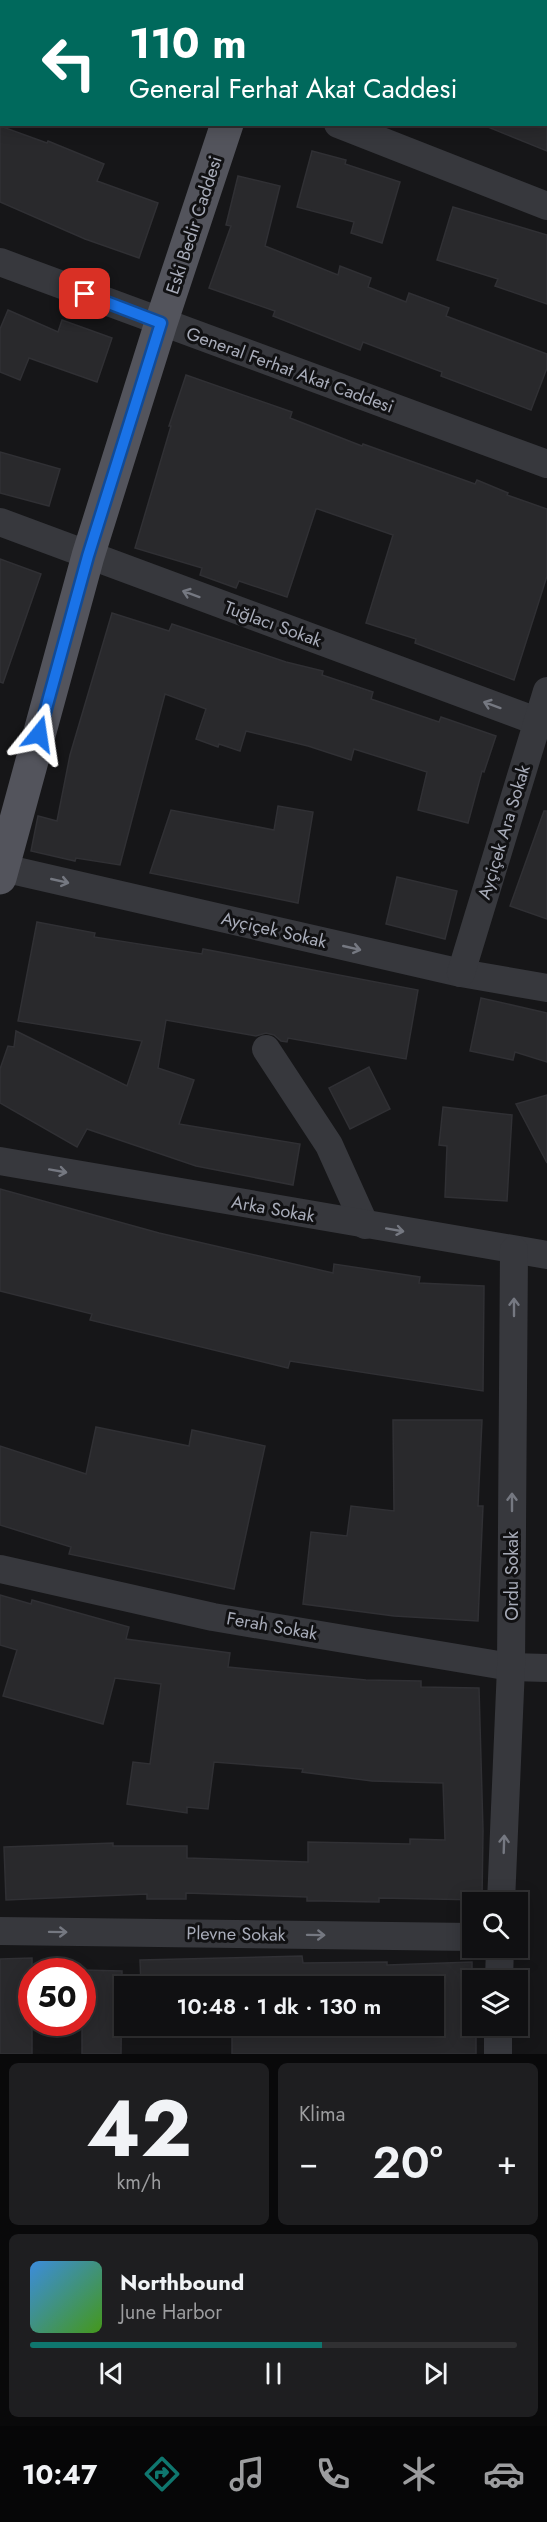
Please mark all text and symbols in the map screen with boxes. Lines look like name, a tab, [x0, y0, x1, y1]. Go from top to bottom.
text: 110 m	[129, 13, 247, 74]
icon: left	[30, 24, 108, 102]
text: General Ferhat Akat Caddesi	[129, 69, 457, 108]
street label: Eski Bedir Caddesi	[159, 153, 229, 297]
pin	[59, 268, 110, 319]
icon: arrive	[68, 277, 101, 310]
street label: General Ferhat Akat Caddesi	[183, 320, 397, 420]
one-way arrow	[182, 588, 201, 599]
street label: Tuğlacı Sokak	[220, 594, 326, 654]
one-way arrow	[483, 699, 502, 710]
position arrow	[7, 702, 71, 766]
street label: Ayçiçek Ara Sokak	[471, 761, 537, 902]
one-way arrow	[49, 876, 69, 887]
street label: Ayçiçek Sokak	[219, 905, 329, 955]
one-way arrow	[342, 943, 361, 954]
one-way arrow	[47, 1166, 67, 1177]
street label: Arka Sokak	[229, 1189, 317, 1229]
one-way arrow	[384, 1225, 404, 1236]
one-way arrow	[508, 1297, 520, 1317]
one-way arrow	[506, 1492, 518, 1512]
street label: Ordu Sokak	[499, 1531, 525, 1621]
street label: Ferah Sokak	[225, 1605, 319, 1647]
one-way arrow	[498, 1834, 509, 1854]
map controls	[462, 1892, 528, 2036]
button: search	[462, 1892, 528, 1958]
street label: Plevne Sokak	[186, 1920, 286, 1948]
one-way arrow	[48, 1926, 68, 1938]
one-way arrow	[306, 1929, 326, 1941]
speed limit sign: 50	[18, 1958, 96, 2036]
button: layers	[462, 1970, 528, 2036]
text: 10:48 · 1 dk · 130 m	[177, 1990, 381, 2022]
text: 42	[86, 2073, 192, 2185]
text: Klima	[299, 2100, 345, 2129]
text: 20°	[372, 2130, 443, 2195]
text: −	[299, 2139, 318, 2186]
text: +	[497, 2139, 517, 2186]
text: km/h	[116, 2168, 162, 2197]
text: Northbound	[120, 2266, 244, 2298]
text: June Harbor	[120, 2298, 222, 2327]
icon: previous	[95, 2357, 128, 2390]
icon: pause	[257, 2357, 290, 2390]
icon: next	[419, 2357, 452, 2390]
icon: directions	[141, 2453, 183, 2495]
icon: music	[226, 2453, 268, 2495]
icon: phone	[312, 2453, 354, 2495]
icon: climate	[398, 2453, 440, 2495]
icon: car	[483, 2453, 525, 2495]
text: 10:47	[22, 2455, 97, 2494]

